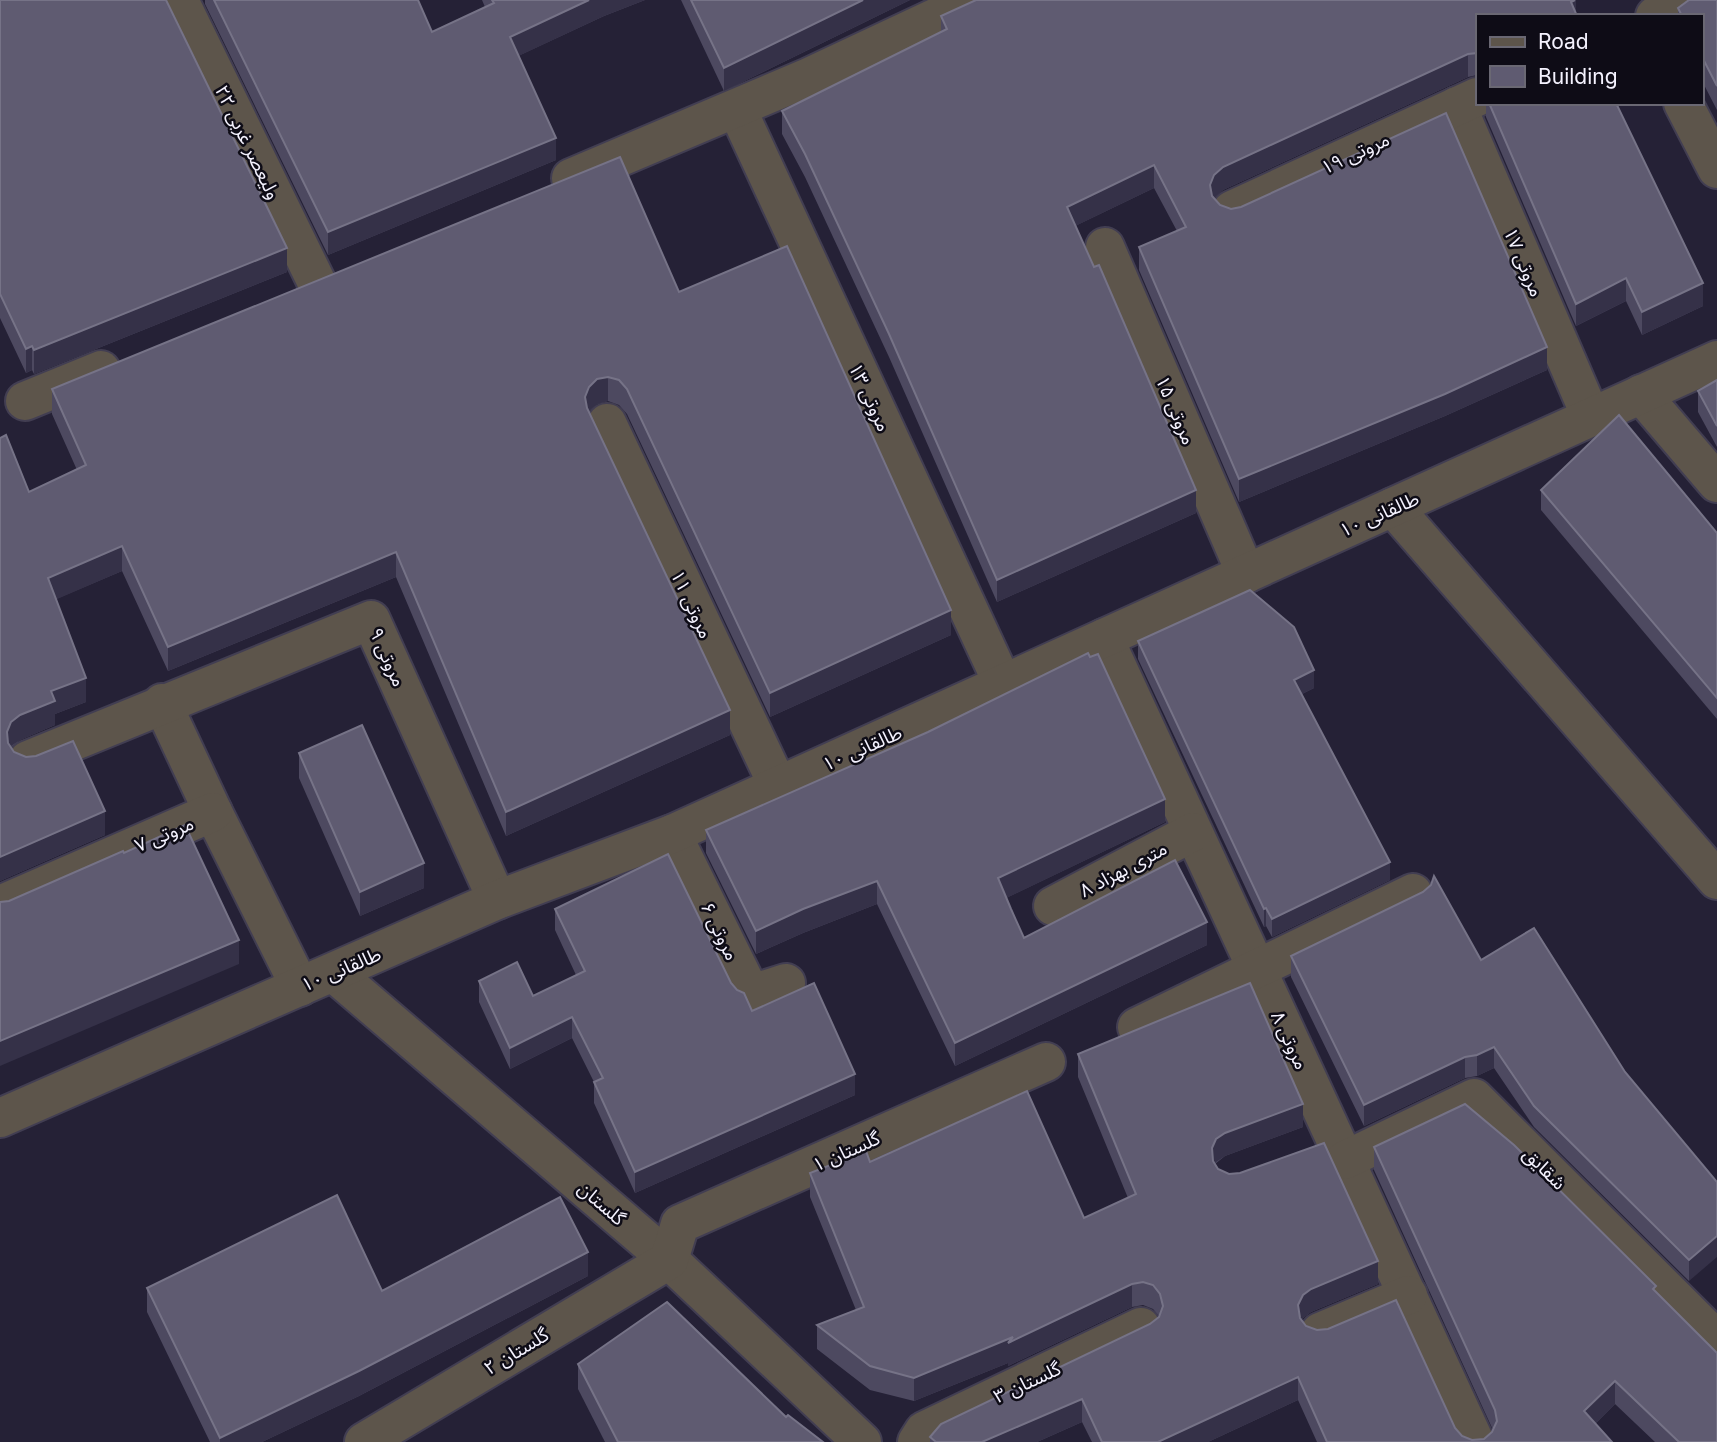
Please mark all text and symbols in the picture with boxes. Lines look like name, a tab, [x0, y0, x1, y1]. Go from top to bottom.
legend	[1476, 14, 1703, 105]
text: Road	[1538, 29, 1589, 54]
text: Building	[1538, 64, 1618, 89]
street label: ولیعصر غربی ۲۲	[210, 81, 285, 203]
street label: مروتی ۱۹	[1317, 128, 1393, 179]
street label: مروتی ۱۷	[1499, 224, 1548, 300]
street label: مروتی ۱۳	[844, 359, 895, 435]
street label: مروتی ۱۵	[1151, 372, 1200, 448]
street label: طالقانی ۱۰	[1336, 487, 1423, 542]
street label: مروتی ۱۱	[666, 566, 717, 642]
street label: مروتی ۹	[364, 624, 411, 690]
street label: طالقانی ۱۰	[819, 721, 906, 776]
street label: مروتی ۷	[131, 812, 197, 857]
street label: ۸ متری بهزاد	[1075, 837, 1171, 902]
street label: مروتی ۶	[696, 898, 743, 964]
street label: طالقانی ۱۰	[298, 942, 385, 997]
street label: مروتی ۸	[1266, 1007, 1313, 1073]
street label: گلستان ۱	[809, 1126, 885, 1177]
street label: شقایق	[1519, 1142, 1571, 1194]
street label: گلستان	[573, 1177, 631, 1231]
street label: گلستان ۲	[480, 1323, 554, 1380]
street label: گلستان ۳	[990, 1356, 1066, 1408]

